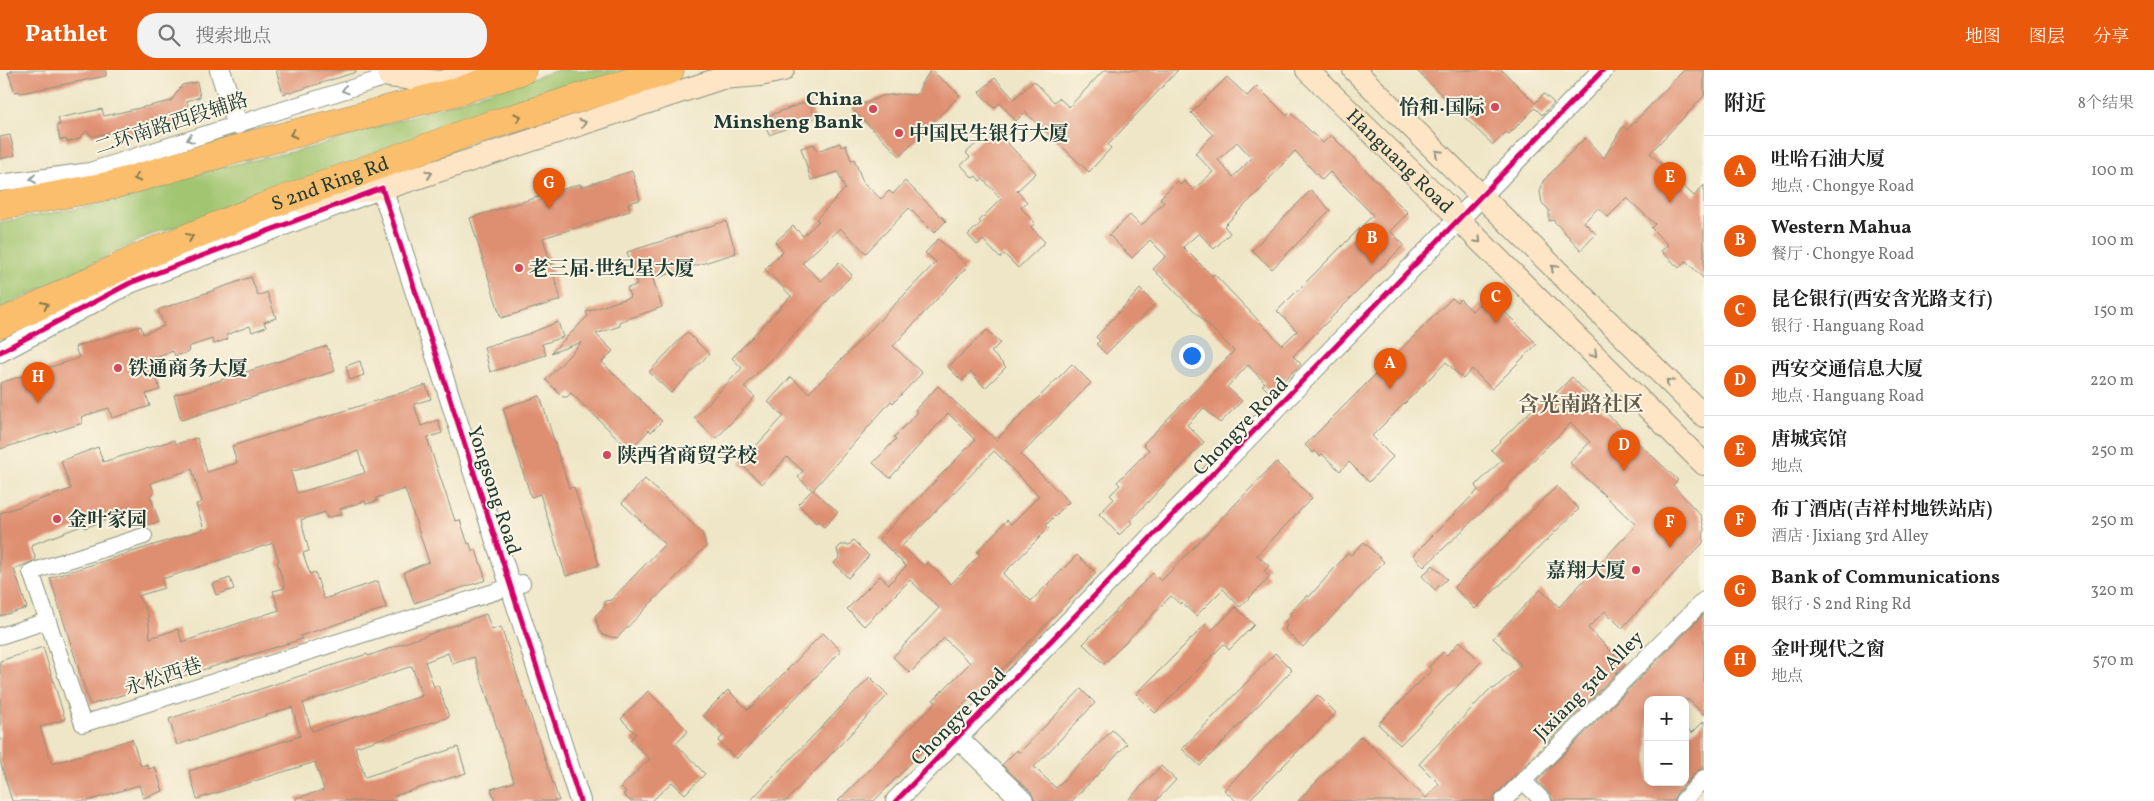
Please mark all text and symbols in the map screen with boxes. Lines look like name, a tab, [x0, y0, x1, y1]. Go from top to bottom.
search box	[137, 13, 487, 58]
text: Pathlet	[25, 18, 107, 52]
icon: search	[155, 21, 183, 49]
text: 搜索地点	[195, 24, 271, 50]
text: 地图	[1965, 25, 2001, 50]
text: 图层	[2029, 25, 2065, 50]
text: 分享	[2093, 25, 2129, 50]
one-way arrow	[341, 84, 349, 94]
place label: China Minsheng Bank	[713, 86, 863, 137]
street label: 二环南路西段辅路	[91, 87, 252, 163]
text: 附近	[1724, 90, 1766, 119]
text: 8个结果	[2078, 93, 2134, 115]
place label: 怡和·国际	[1399, 95, 1485, 123]
marker: 怡和·国际	[1489, 101, 1501, 113]
marker: China Minsheng Bank	[867, 103, 879, 115]
street label: Hanguang Road	[1339, 103, 1459, 221]
one-way arrow	[514, 112, 522, 122]
one-way arrow	[578, 119, 587, 129]
place label: 中国民生银行大厦	[909, 121, 1069, 149]
marker: 中国民生银行大厦	[893, 127, 905, 139]
one-way arrow	[289, 128, 298, 139]
one-way arrow	[186, 134, 195, 144]
text: 吐哈石油大厦	[1771, 147, 1885, 173]
street label: S 2nd Ring Rd	[268, 150, 393, 219]
one-way arrow	[1435, 150, 1444, 159]
text: A	[1734, 160, 1746, 182]
text: 100 m	[2091, 160, 2134, 182]
pin: E	[1654, 162, 1686, 203]
pin: G	[533, 168, 565, 209]
one-way arrow	[424, 170, 432, 180]
one-way arrow	[29, 173, 37, 183]
one-way arrow	[134, 173, 142, 183]
text: 地点 · Chongye Road	[1771, 176, 1914, 198]
text: Western Mahua	[1771, 215, 1912, 241]
pin: B	[1356, 223, 1388, 264]
text: B	[1735, 230, 1745, 252]
text: 100 m	[2091, 230, 2134, 252]
one-way arrow	[185, 233, 194, 243]
one-way arrow	[1472, 234, 1481, 243]
text: 餐厅 · Chongye Road	[1771, 244, 1914, 266]
place label: 老三届·世纪星大厦	[529, 256, 695, 284]
marker: 老三届·世纪星大厦	[513, 262, 525, 274]
one-way arrow	[1550, 264, 1559, 273]
pin: C	[1480, 282, 1512, 323]
text: 昆仑银行(西安含光路支行)	[1771, 287, 1992, 313]
one-way arrow	[40, 300, 49, 311]
text: C	[1735, 300, 1745, 322]
text: 150 m	[2093, 300, 2134, 322]
text: 银行 · Hanguang Road	[1771, 316, 1924, 338]
your location	[1179, 343, 1205, 369]
pin: A	[1374, 348, 1406, 389]
one-way arrow	[1588, 348, 1597, 357]
place label: 铁通商务大厦	[128, 356, 248, 384]
text: 西安交通信息大厦	[1771, 357, 1923, 383]
pin: H	[22, 362, 54, 403]
marker: 铁通商务大厦	[112, 362, 124, 374]
text: D	[1734, 370, 1746, 392]
text: 220 m	[2090, 370, 2134, 392]
street label: Chongye Road	[1187, 372, 1296, 483]
one-way arrow	[1666, 379, 1675, 388]
text: 地点 · Hanguang Road	[1771, 386, 1924, 408]
district label: 含光南路社区	[1518, 391, 1644, 420]
street label: Yongsong Road	[459, 423, 527, 559]
text: 唐城宾馆	[1771, 427, 1847, 453]
pin: D	[1608, 430, 1640, 471]
text: E	[1735, 440, 1745, 462]
text: 250 m	[2091, 440, 2134, 462]
place label: 陕西省商贸学校	[617, 443, 757, 471]
marker: 陕西省商贸学校	[601, 449, 613, 461]
text: 地点	[1771, 456, 1803, 478]
text: 布丁酒店(吉祥村地铁站店)	[1771, 497, 1992, 523]
place label: 金叶家园	[67, 507, 147, 535]
pin: F	[1654, 507, 1686, 548]
text: F	[1735, 510, 1745, 532]
text: 250 m	[2091, 510, 2134, 532]
marker: 金叶家园	[51, 513, 63, 525]
text: 酒店 · Jixiang 3rd Alley	[1771, 526, 1929, 548]
place label: 嘉翔大厦	[1546, 558, 1626, 586]
marker: 嘉翔大厦	[1630, 564, 1642, 576]
text: Bank of Communications	[1771, 565, 2000, 591]
text: G	[1734, 580, 1746, 602]
text: 320 m	[2090, 580, 2134, 602]
text: 银行 · S 2nd Ring Rd	[1771, 594, 1911, 616]
street label: Jixiang 3rd Alley	[1528, 625, 1651, 748]
text: 金叶现代之窗	[1771, 637, 1885, 663]
text: H	[1734, 650, 1746, 672]
text: 570 m	[2092, 650, 2134, 672]
street label: 永松西巷	[121, 652, 206, 704]
street label: Chongye Road	[905, 662, 1014, 773]
text: 地点	[1771, 666, 1803, 688]
map controls	[1644, 696, 1689, 786]
button: +	[1644, 696, 1689, 741]
button: −	[1644, 741, 1689, 786]

